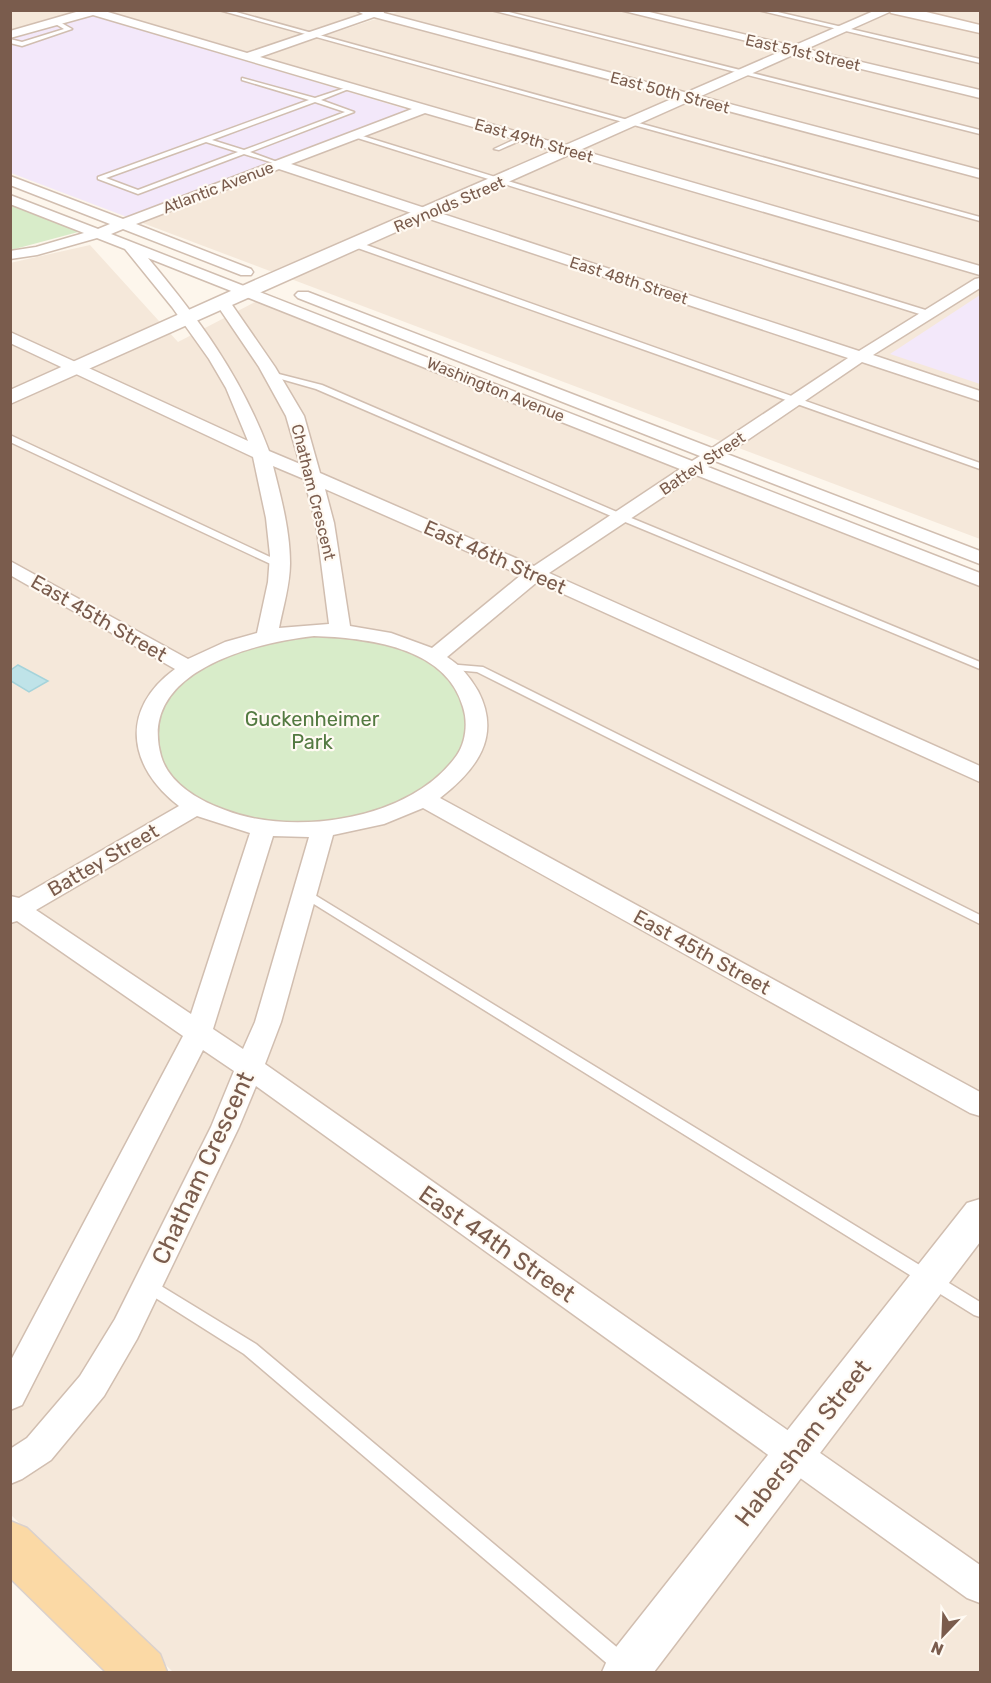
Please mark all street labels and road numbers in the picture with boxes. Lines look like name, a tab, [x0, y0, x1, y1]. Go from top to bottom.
street label: East 51st Street	[743, 30, 862, 75]
street label: East 50th Street	[608, 67, 732, 118]
street label: East 49th Street	[472, 114, 595, 166]
street label: Atlantic Avenue	[160, 158, 276, 217]
street label: Reynolds Street	[391, 173, 507, 236]
street label: East 48th Street	[567, 252, 690, 309]
street label: Washington Avenue	[424, 353, 568, 426]
street label: Chatham Crescent	[287, 422, 340, 562]
street label: Battey Street	[656, 428, 749, 499]
street label: East 46th Street	[420, 515, 570, 599]
street label: East 45th Street	[27, 569, 171, 667]
street label: Battey Street	[43, 819, 163, 901]
street label: East 45th Street	[629, 904, 775, 1000]
street label: Chatham Crescent	[146, 1067, 260, 1269]
street label: East 44th Street	[413, 1180, 581, 1308]
street label: Habersham Street	[729, 1354, 877, 1532]

